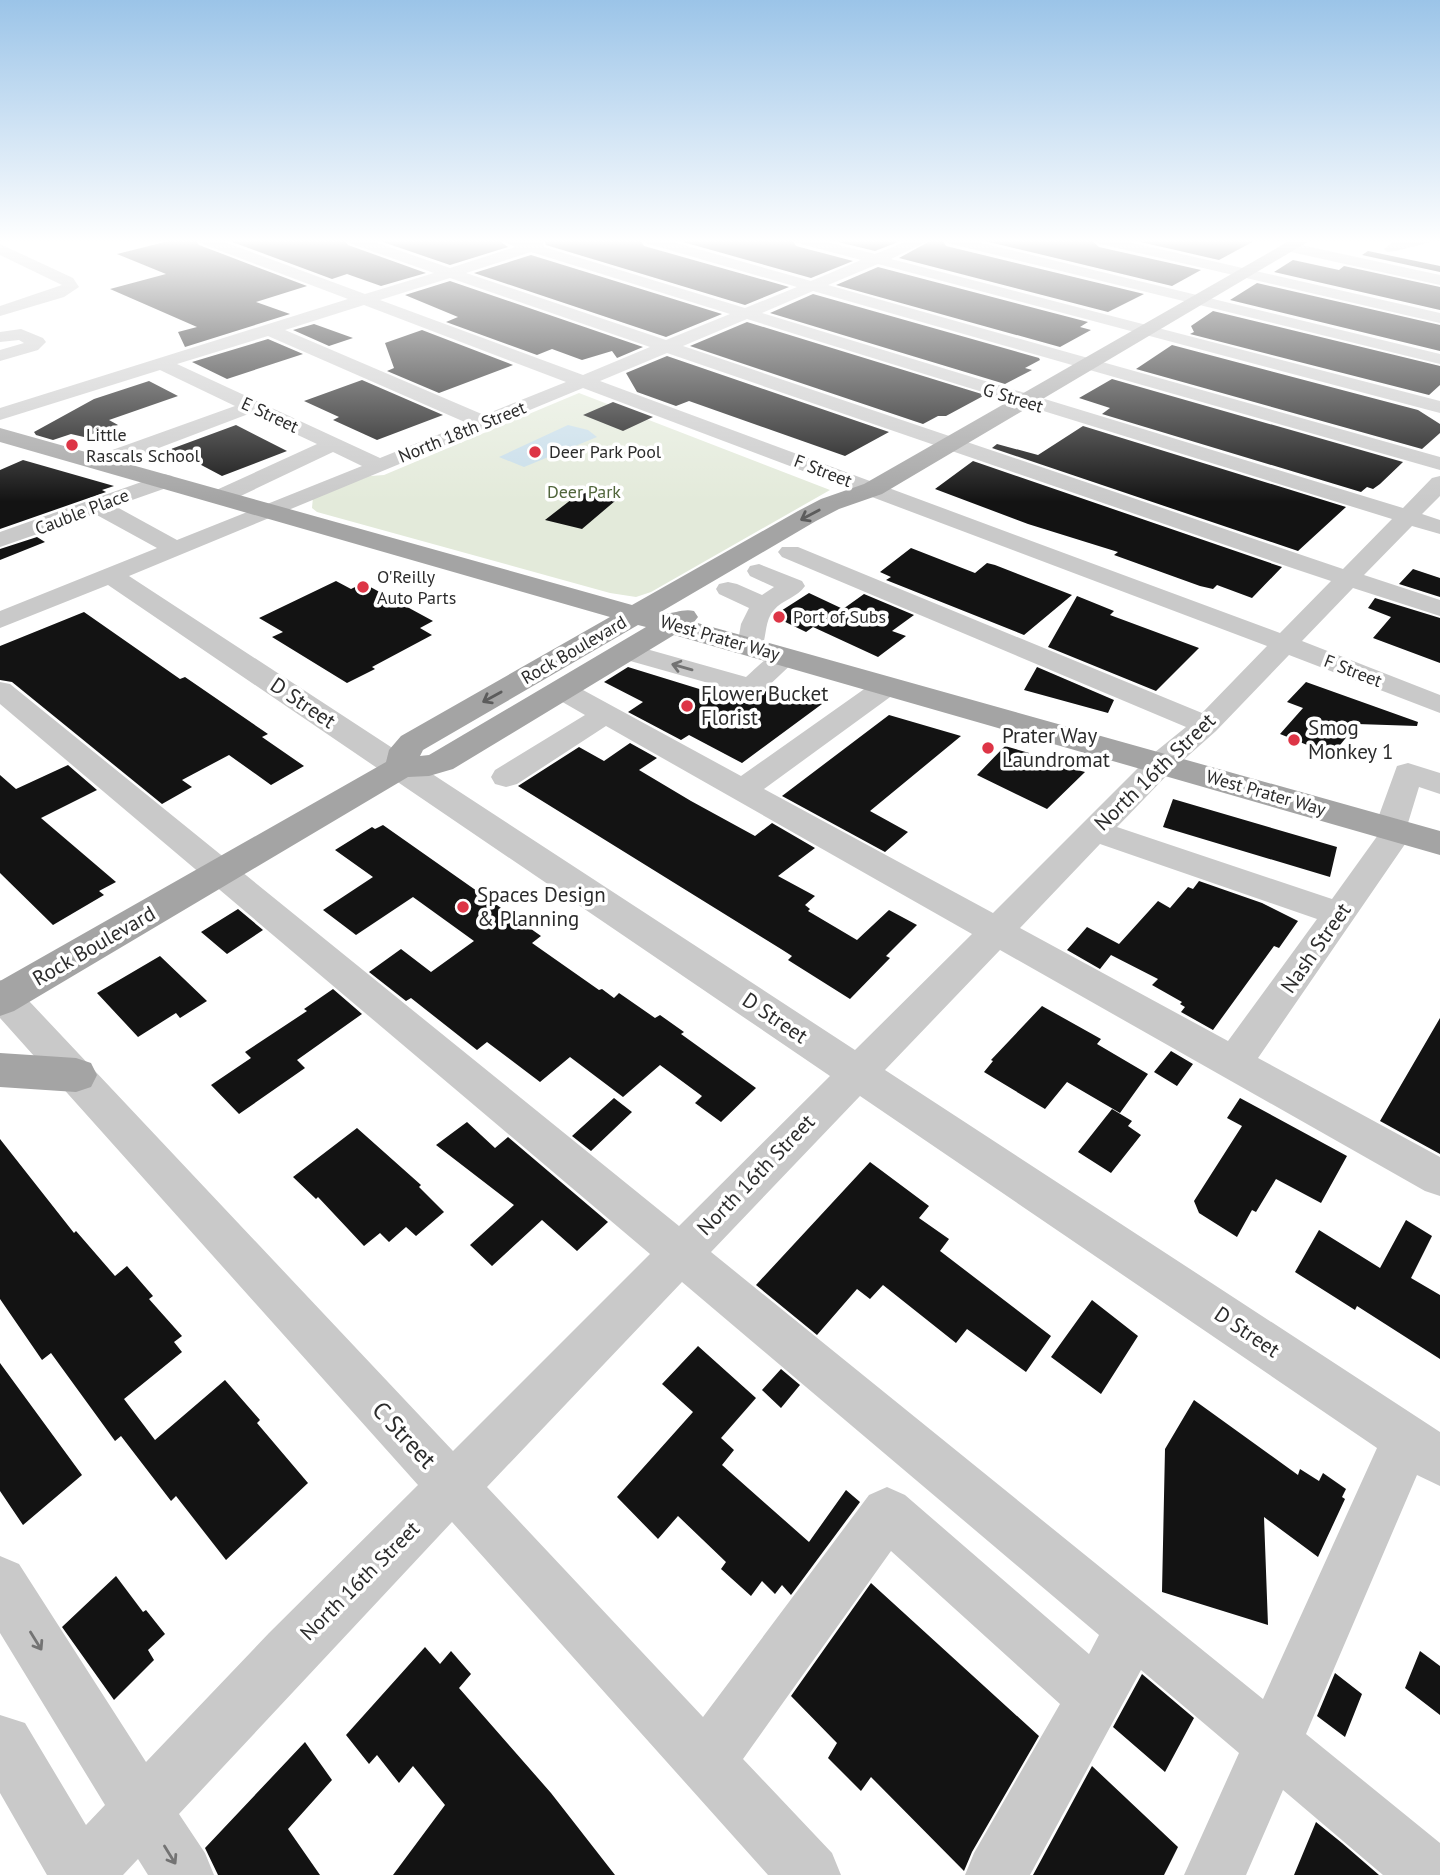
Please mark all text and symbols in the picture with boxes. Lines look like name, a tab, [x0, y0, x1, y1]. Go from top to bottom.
street label: G Street	[980, 377, 1046, 418]
street label: E Street	[238, 391, 302, 438]
street label: North 18th Street	[395, 395, 529, 468]
place label: Little Rascals School	[86, 423, 201, 467]
marker: Little Rascals School	[64, 437, 80, 453]
place label: Deer Park Pool	[549, 440, 662, 463]
marker: Deer Park Pool	[527, 444, 543, 460]
street label: F Street	[791, 449, 855, 492]
park label: Deer Park	[547, 480, 621, 503]
street label: Cauble Place	[32, 483, 132, 540]
one-way arrow	[800, 508, 820, 522]
place label: O'Reilly Auto Parts	[377, 565, 456, 609]
marker: O'Reilly Auto Parts	[355, 579, 371, 595]
place label: Port of Subs	[793, 605, 886, 628]
street label: West Prater Way	[658, 609, 783, 666]
marker: Port of Subs	[771, 609, 787, 625]
street label: Rock Boulevard	[517, 610, 631, 689]
street label: F Street	[1321, 649, 1385, 692]
one-way arrow	[671, 660, 693, 673]
street label: D Street	[265, 671, 341, 734]
place label: Flower Bucket Florist	[701, 680, 828, 731]
one-way arrow	[482, 691, 503, 704]
marker: Flower Bucket Florist	[679, 698, 695, 714]
street label: North 16th Street	[1088, 707, 1221, 836]
place label: Smog Monkey 1	[1308, 714, 1393, 765]
place label: Prater Way Laundromat	[1002, 722, 1110, 773]
marker: Smog Monkey 1	[1286, 732, 1302, 748]
marker: Prater Way Laundromat	[980, 740, 996, 756]
street label: West Prater Way	[1204, 764, 1329, 821]
place label: Spaces Design & Planning	[477, 881, 606, 932]
street label: Nash Street	[1275, 897, 1357, 998]
marker: Spaces Design & Planning	[455, 899, 471, 915]
street label: Rock Boulevard	[28, 900, 160, 992]
street label: D Street	[737, 986, 813, 1049]
street label: North 16th Street	[691, 1108, 820, 1241]
street label: D Street	[1209, 1300, 1285, 1363]
street label: C Street	[366, 1395, 443, 1475]
street label: North 16th Street	[294, 1515, 425, 1646]
one-way arrow	[30, 1631, 44, 1651]
one-way arrow	[164, 1844, 178, 1864]

